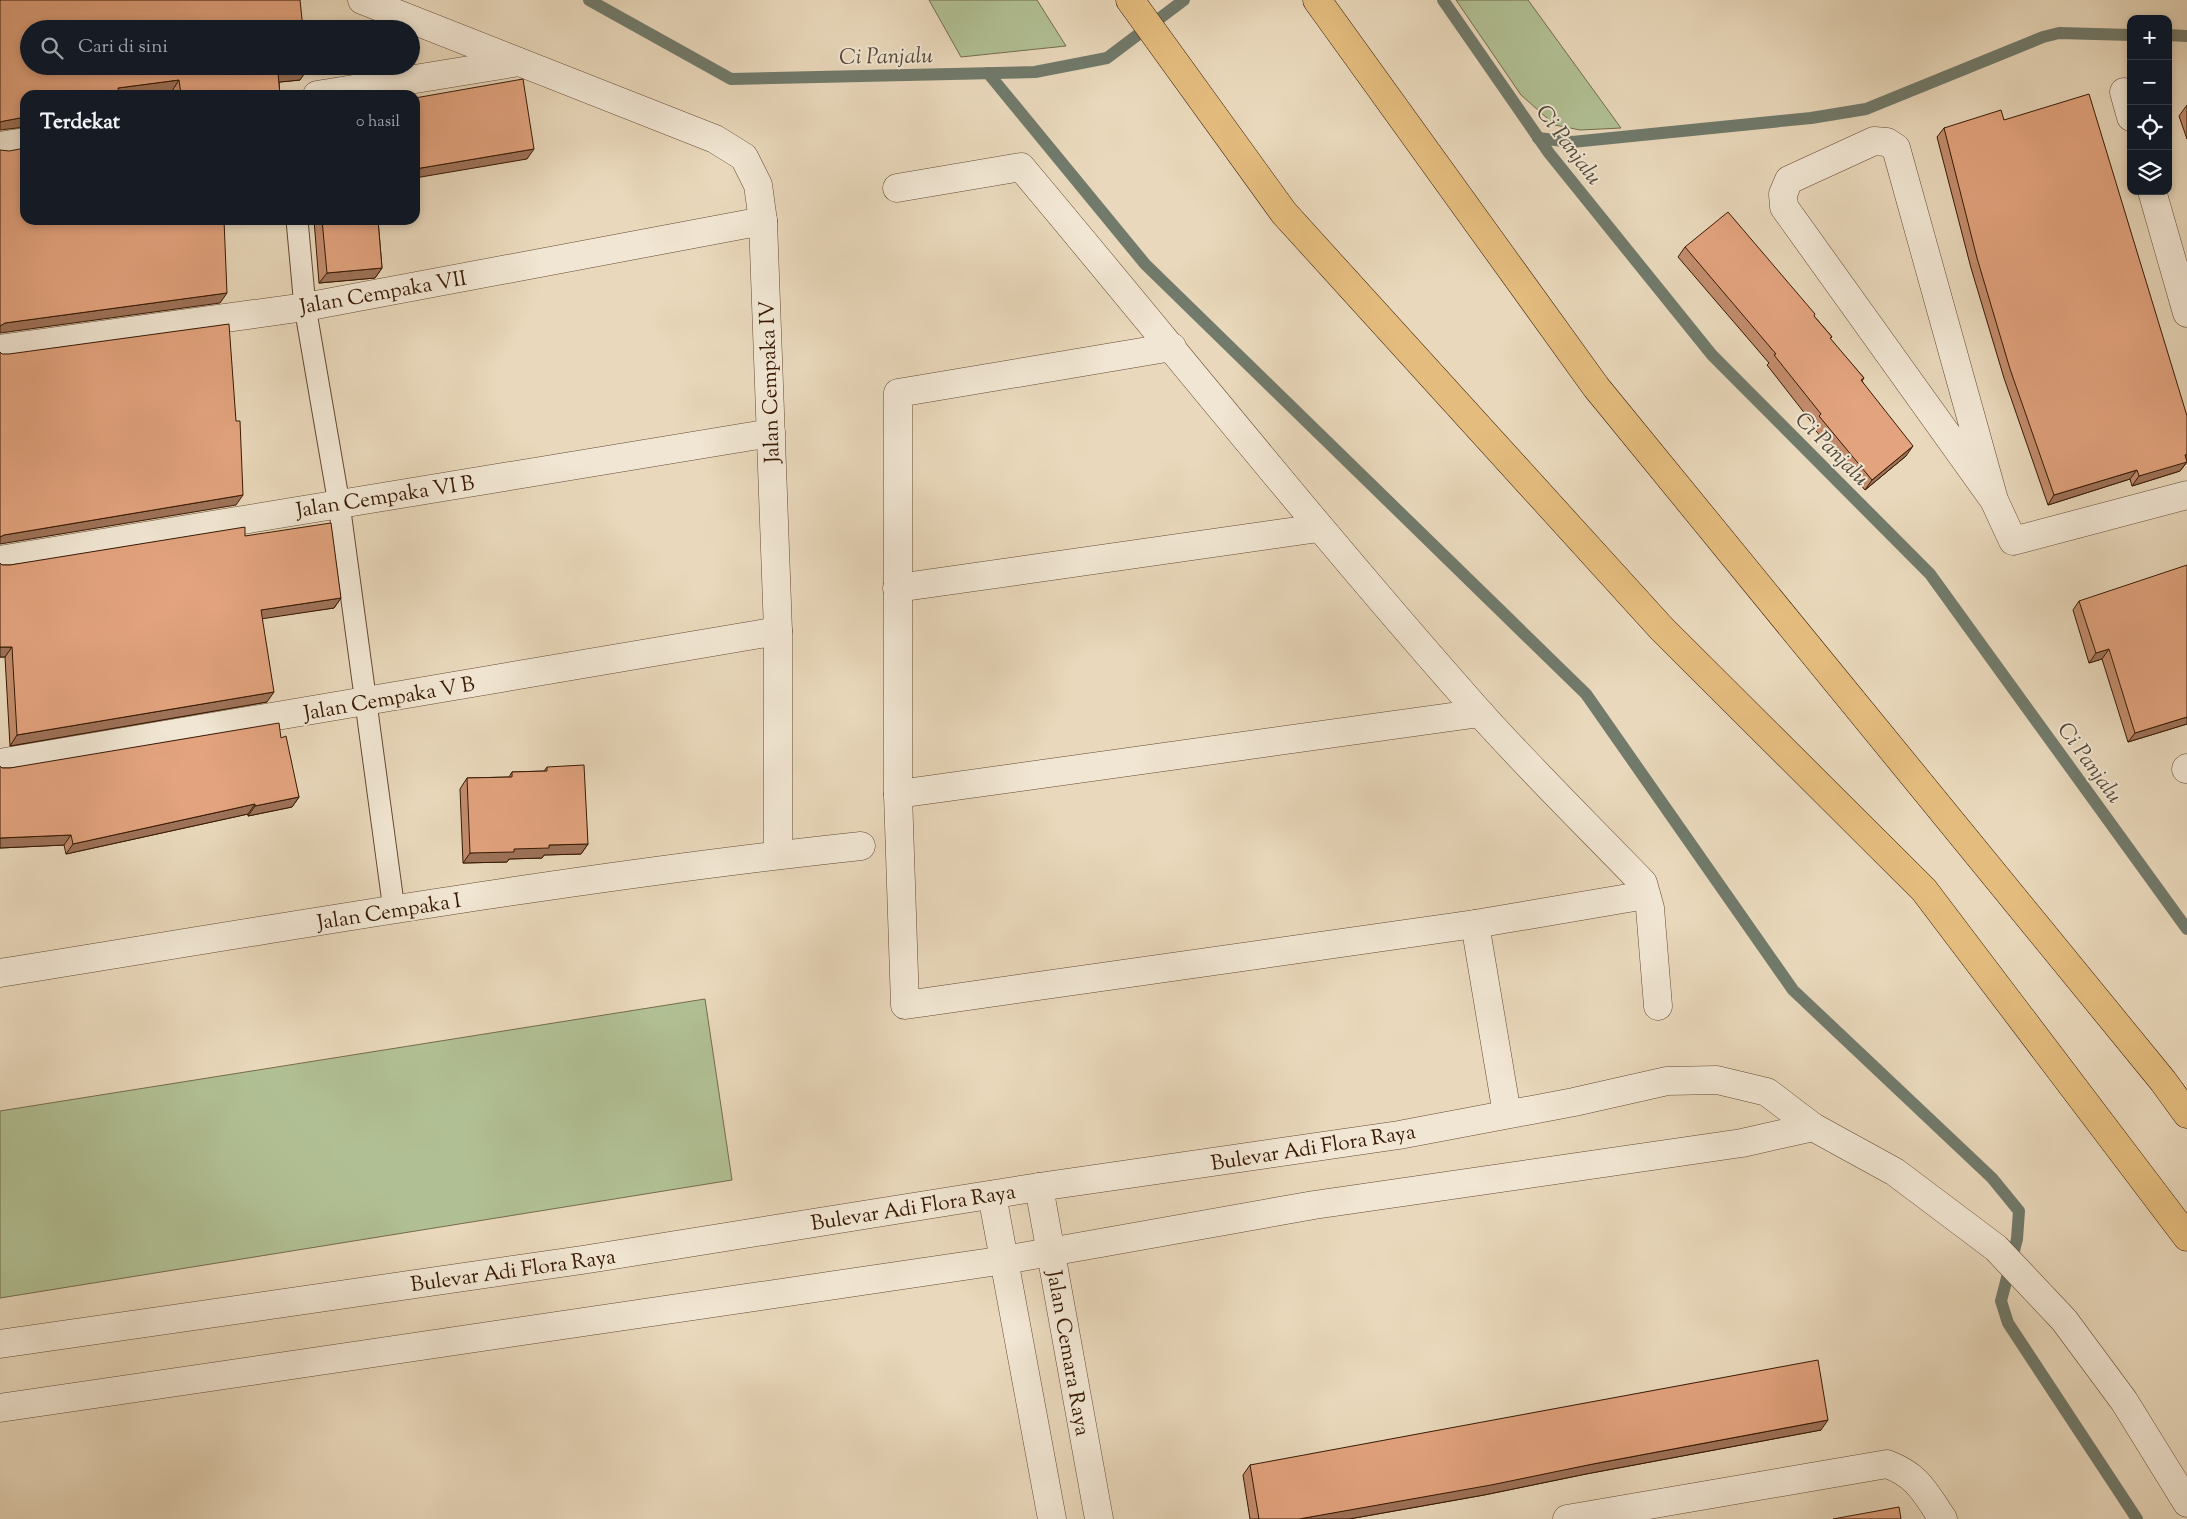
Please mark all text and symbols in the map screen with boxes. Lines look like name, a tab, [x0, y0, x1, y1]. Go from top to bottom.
map controls	[2127, 15, 2172, 195]
button: +	[2127, 15, 2172, 60]
search box	[20, 20, 420, 75]
icon: search	[38, 34, 66, 62]
text: Cari di sini	[78, 34, 168, 61]
water label: Ci Panjalu	[839, 41, 934, 75]
button: −	[2127, 60, 2172, 105]
water label: Ci Panjalu	[1527, 99, 1609, 193]
button: locate	[2127, 105, 2172, 150]
text: Terdekat	[40, 108, 120, 138]
text: 0 hasil	[356, 111, 400, 134]
button: layers	[2127, 150, 2172, 195]
street label: Jalan Cempaka VII	[296, 264, 469, 324]
street label: Jalan Cempaka IV	[753, 300, 789, 465]
water label: Ci Panjalu	[1786, 406, 1876, 495]
street label: Jalan Cempaka VI B	[293, 469, 477, 527]
street label: Jalan Cempaka V B	[301, 670, 477, 730]
water label: Ci Panjalu	[2048, 716, 2129, 811]
street label: Jalan Cempaka I	[314, 887, 464, 939]
street label: Bulevar Adi Flora Raya	[1209, 1118, 1418, 1180]
street label: Bulevar Adi Flora Raya	[809, 1178, 1018, 1240]
street label: Bulevar Adi Flora Raya	[409, 1243, 618, 1301]
street label: Jalan Cemara Raya	[1038, 1267, 1096, 1439]

